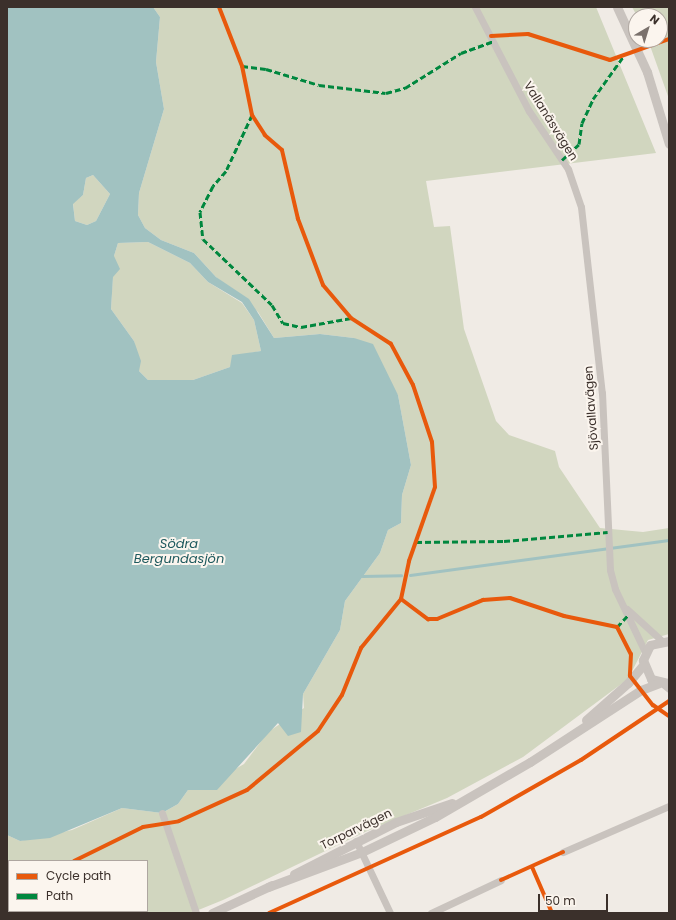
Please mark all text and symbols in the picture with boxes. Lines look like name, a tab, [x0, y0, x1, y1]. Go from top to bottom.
north arrow	[628, 8, 668, 48]
text: N	[647, 10, 663, 28]
street label: Vallanäsvägen	[521, 79, 581, 163]
street label: Sjövallavägen	[581, 365, 601, 451]
water label: Södra Bergundasjön	[134, 537, 224, 568]
street label: Torparvägen	[318, 806, 394, 852]
legend	[8, 860, 148, 912]
text: Cycle path	[46, 867, 111, 884]
scale bar	[540, 886, 610, 912]
text: Path	[46, 887, 73, 904]
text: 50 m	[545, 892, 576, 909]

